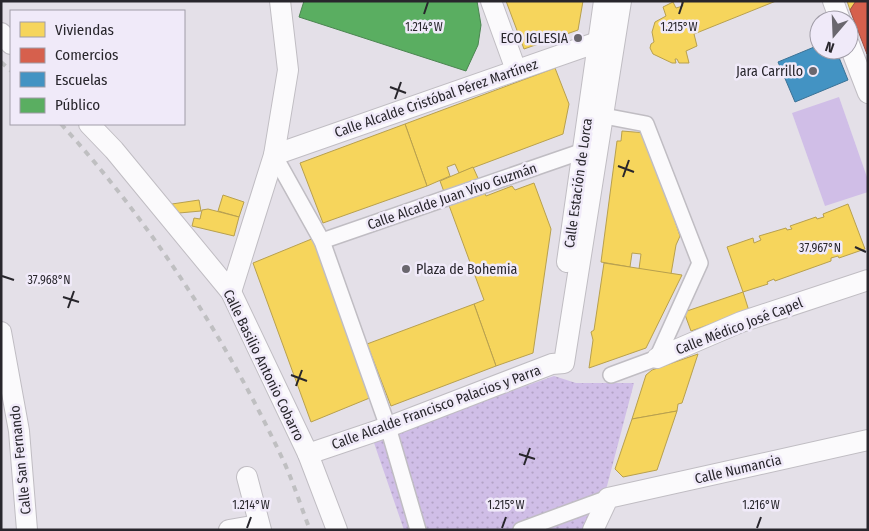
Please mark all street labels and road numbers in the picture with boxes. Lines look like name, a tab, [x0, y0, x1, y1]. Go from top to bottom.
street label: Calle Alcalde Cristóbal Pérez Martínez	[332, 56, 540, 141]
street label: Calle Estación de Lorca	[561, 117, 596, 249]
street label: Calle Alcalde Juan Vivo Guzmán	[365, 159, 539, 234]
street label: Calle Basilio Antonio Cobarro	[219, 287, 308, 444]
street label: Calle Médico José Capel	[673, 294, 805, 359]
street label: Calle Alcalde Francisco Palacios y Parra	[329, 362, 543, 453]
street label: Calle San Fernando	[6, 405, 35, 515]
street label: Calle Numancia	[693, 451, 783, 488]

